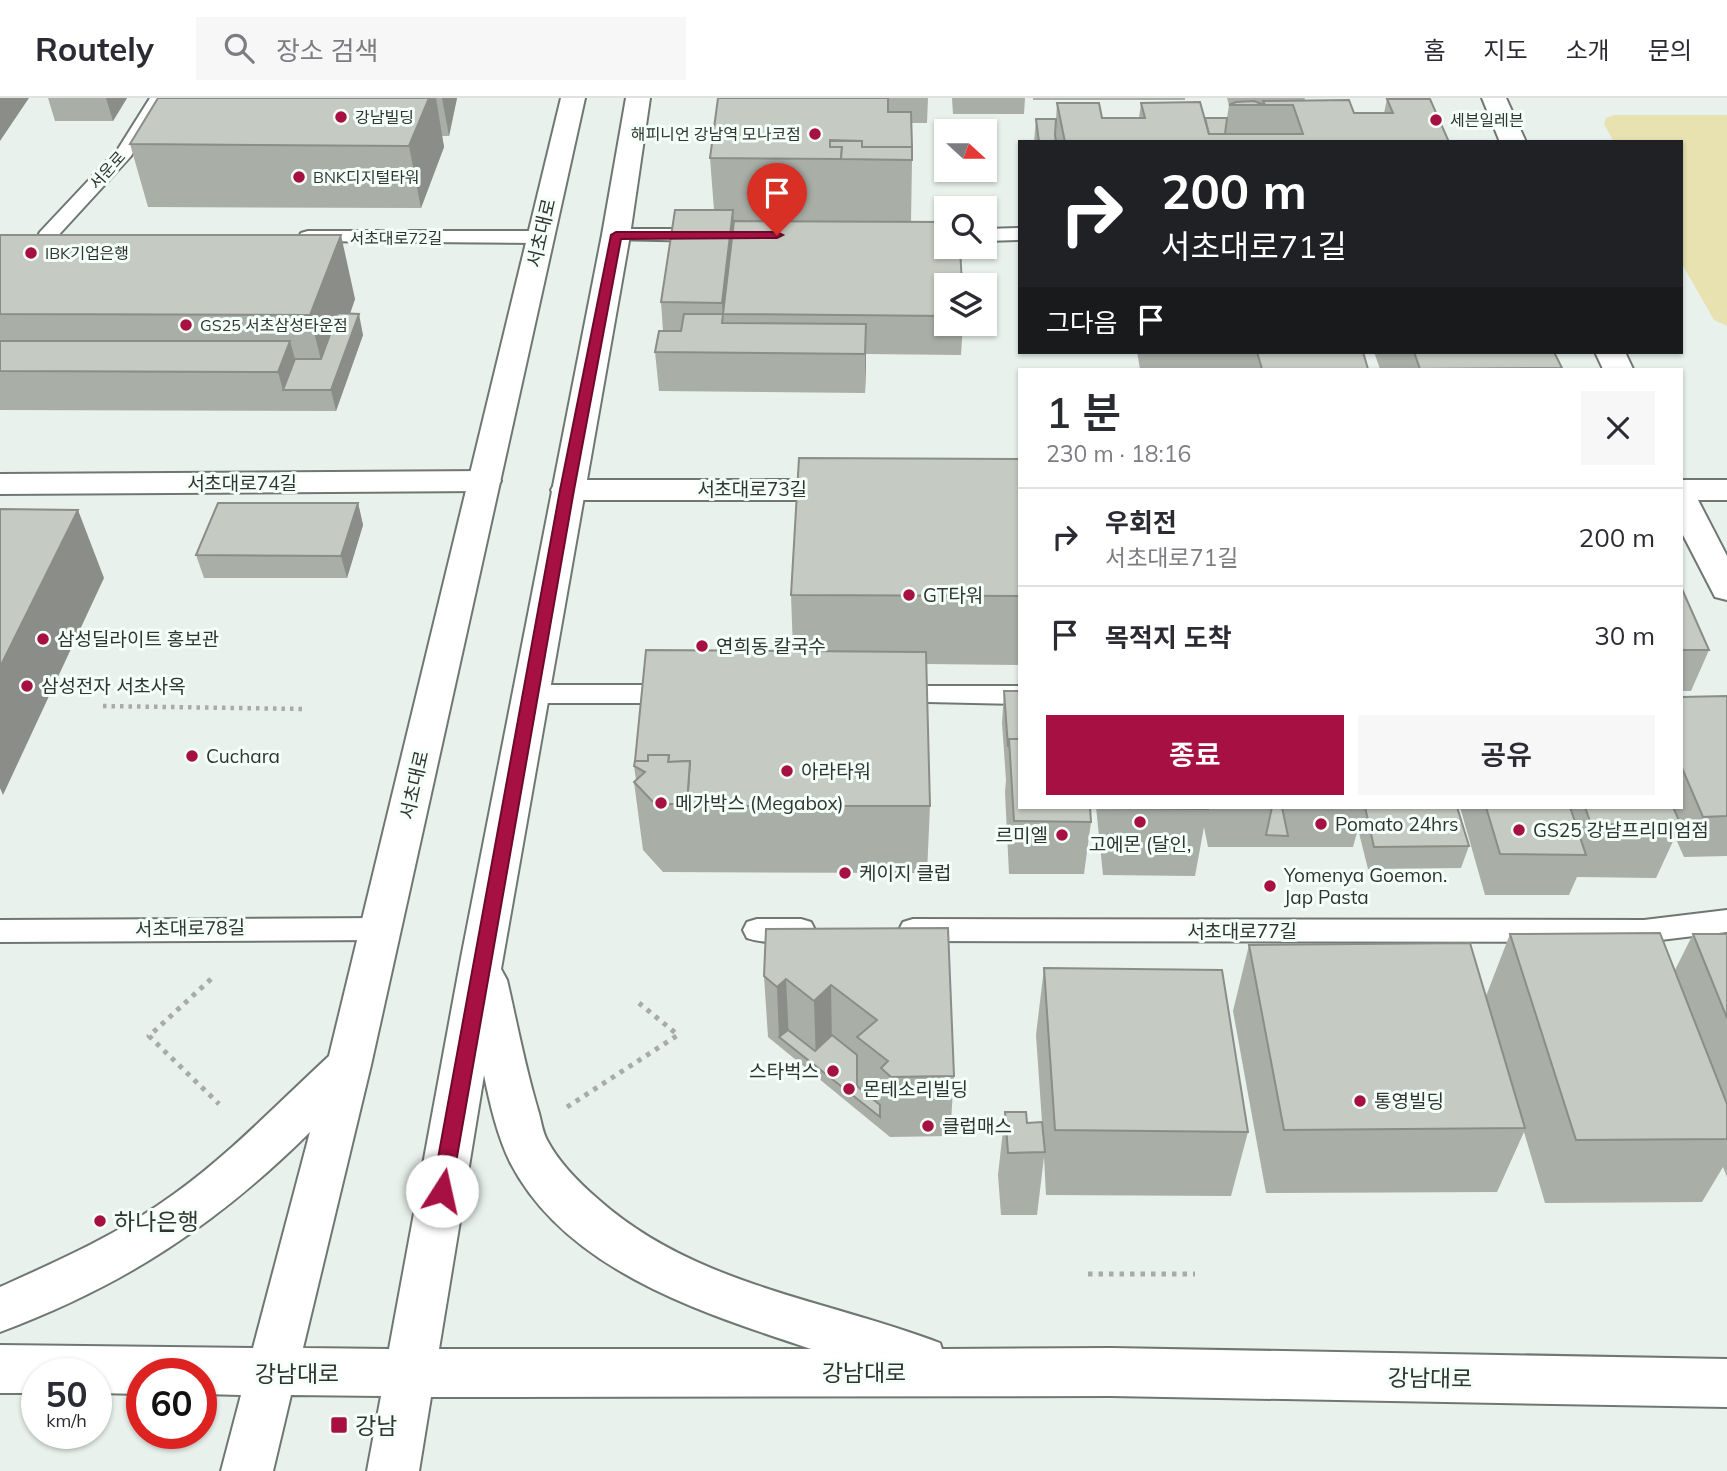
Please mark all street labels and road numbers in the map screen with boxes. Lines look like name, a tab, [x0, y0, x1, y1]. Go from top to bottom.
street label: 서운로	[85, 147, 129, 193]
street label: 서초대로	[521, 196, 561, 270]
street label: 서초대로72길	[350, 228, 442, 248]
street label: 서초대로74길	[187, 471, 297, 495]
street label: 서초대로73길	[697, 477, 807, 501]
street label: 서초대로	[394, 748, 434, 822]
street label: 서초대로78길	[135, 915, 245, 941]
street label: 서초대로77길	[1187, 919, 1297, 943]
street label: 강남대로	[822, 1358, 906, 1387]
street label: 강남대로	[255, 1359, 339, 1388]
street label: 강남대로	[1387, 1363, 1473, 1393]

